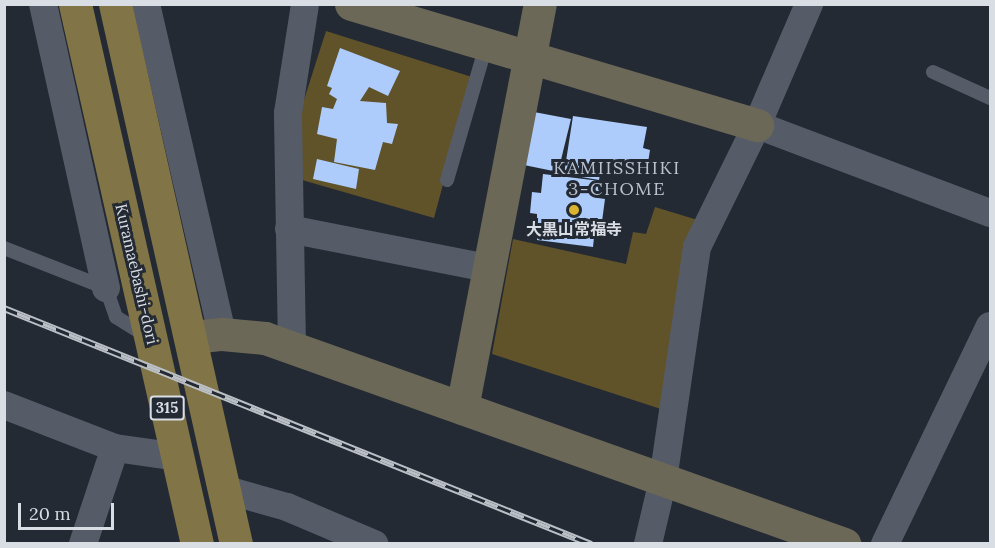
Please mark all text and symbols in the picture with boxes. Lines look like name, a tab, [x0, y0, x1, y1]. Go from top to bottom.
district label: KAMIISSHIKI 3-CHOME	[553, 158, 681, 201]
street label: Kuramaebashi-dori	[111, 202, 163, 346]
marker: 大黒山常福寺	[567, 203, 581, 217]
place label: 大黒山常福寺	[526, 219, 622, 239]
road number: 315	[149, 396, 185, 420]
scale bar	[21, 491, 117, 529]
text: 20 m	[29, 502, 71, 525]

